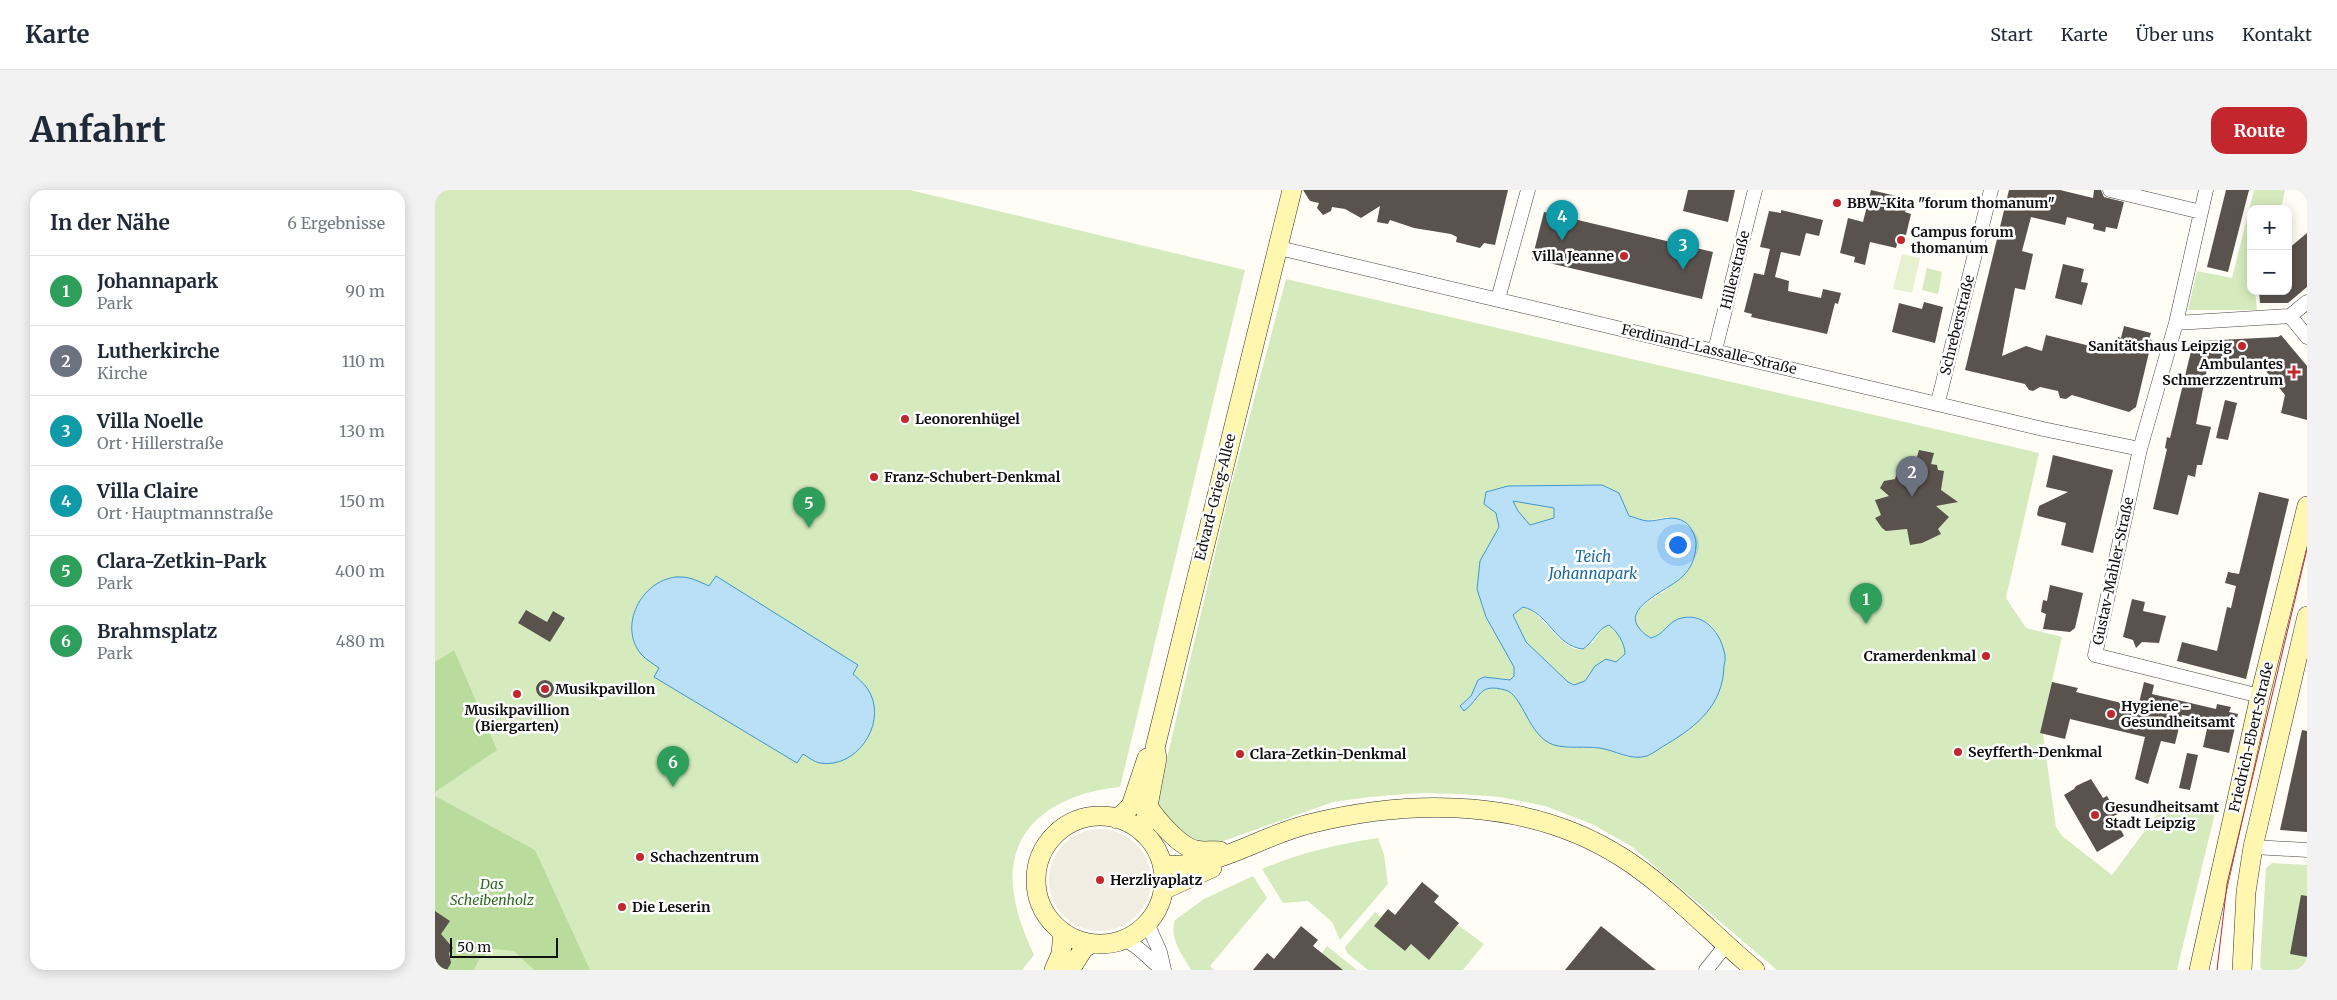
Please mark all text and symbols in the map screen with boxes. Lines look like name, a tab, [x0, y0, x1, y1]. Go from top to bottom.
text: Karte	[25, 19, 90, 50]
text: Start	[1990, 23, 2033, 46]
text: Karte	[2061, 23, 2108, 46]
text: Über uns	[2136, 23, 2214, 46]
text: Kontakt	[2242, 23, 2312, 46]
button: Route	[2211, 107, 2307, 154]
text: Anfahrt	[30, 108, 166, 152]
place label: BBW-Kita "forum thomanum"	[1847, 194, 2055, 212]
marker: BBW-Kita "forum thomanum"	[1831, 197, 1843, 209]
pin: 4	[1546, 200, 1578, 241]
map controls	[2247, 205, 2292, 295]
button: +	[2247, 205, 2292, 250]
text: In der Nähe	[50, 209, 170, 236]
text: 6 Ergebnisse	[287, 213, 385, 233]
place label: Campus forum thomanum	[1911, 223, 2013, 257]
pin: 3	[1667, 229, 1699, 270]
street label: Hillerstraße	[1717, 229, 1753, 311]
marker: Campus forum thomanum	[1895, 234, 1907, 246]
place label: Villa Jeanne	[1531, 247, 1614, 265]
marker: Villa Jeanne	[1618, 250, 1630, 262]
button: −	[2247, 250, 2292, 295]
text: Johannapark	[97, 269, 218, 293]
street label: Schreberstraße	[1936, 273, 1978, 377]
text: 1	[62, 281, 70, 301]
text: 90 m	[345, 281, 385, 301]
text: Park	[97, 293, 133, 313]
street label: Ferdinand-Lassalle-Straße	[1620, 320, 1798, 378]
place label: Sanitätshaus Leipzig	[2088, 337, 2232, 355]
text: Lutherkirche	[97, 339, 220, 363]
marker: Sanitätshaus Leipzig	[2236, 340, 2248, 352]
text: 2	[61, 351, 71, 371]
text: 110 m	[342, 351, 385, 371]
place label: Ambulantes Schmerzzentrum	[2162, 355, 2283, 389]
text: Kirche	[97, 363, 147, 383]
marker: Ambulantes Schmerzzentrum	[2287, 365, 2301, 379]
text: Villa Noelle	[97, 409, 203, 433]
place label: Leonorenhügel	[915, 410, 1020, 428]
marker: Leonorenhügel	[899, 413, 911, 425]
text: 3	[61, 421, 71, 441]
text: 130 m	[339, 421, 385, 441]
street label: Edvard-Grieg-Allee	[1191, 432, 1239, 562]
text: Ort · Hillerstraße	[97, 433, 223, 453]
pin: 2	[1896, 456, 1928, 497]
place label: Franz-Schubert-Denkmal	[884, 468, 1061, 486]
marker: Franz-Schubert-Denkmal	[868, 471, 880, 483]
text: Villa Claire	[97, 479, 198, 503]
pin: 5	[793, 487, 825, 528]
text: 4	[61, 491, 71, 511]
text: 150 m	[339, 491, 385, 511]
street label: Gustav-Mahler-Straße	[2089, 496, 2137, 646]
text: Ort · Hauptmannstraße	[97, 503, 273, 523]
your location	[1665, 532, 1691, 558]
water label: Teich Johannapark	[1547, 547, 1638, 583]
text: Clara-Zetkin-Park	[97, 549, 267, 573]
text: 5	[61, 561, 71, 581]
text: 400 m	[335, 561, 385, 581]
text: Park	[97, 573, 133, 593]
pin: 1	[1850, 583, 1882, 624]
text: Brahmsplatz	[97, 619, 217, 643]
text: 6	[61, 631, 71, 651]
text: 480 m	[336, 631, 385, 651]
text: Park	[97, 643, 133, 663]
place label: Cramerdenkmal	[1864, 647, 1976, 665]
marker: Cramerdenkmal	[1980, 650, 1992, 662]
street label: Friedrich-Ebert-Straße	[2225, 660, 2277, 814]
place label: Musikpavillon	[555, 680, 656, 698]
marker: Musikpavillon	[539, 683, 551, 695]
marker: Musikpavillion (Biergarten)	[511, 688, 523, 700]
place label: Hygiene - Gesundheitsamt	[2121, 697, 2235, 731]
place label: Musikpavillion (Biergarten)	[465, 701, 570, 735]
marker: Hygiene - Gesundheitsamt	[2105, 708, 2117, 720]
place label: Seyfferth-Denkmal	[1968, 743, 2102, 761]
place label: Clara-Zetkin-Denkmal	[1250, 745, 1407, 763]
pin: 6	[657, 746, 689, 787]
marker: Seyfferth-Denkmal	[1952, 746, 1964, 758]
marker: Clara-Zetkin-Denkmal	[1234, 748, 1246, 760]
place label: Gesundheitsamt Stadt Leipzig	[2105, 798, 2219, 832]
marker: Gesundheitsamt Stadt Leipzig	[2089, 809, 2101, 821]
place label: Schachzentrum	[650, 848, 759, 866]
marker: Schachzentrum	[634, 851, 646, 863]
place label: Herzliyaplatz	[1110, 871, 1202, 889]
marker: Herzliyaplatz	[1094, 874, 1106, 886]
park label: Das Scheibenholz	[450, 875, 535, 909]
place label: Die Leserin	[632, 898, 711, 916]
marker: Die Leserin	[616, 901, 628, 913]
scale bar	[450, 935, 557, 958]
text: 50 m	[457, 938, 491, 956]

